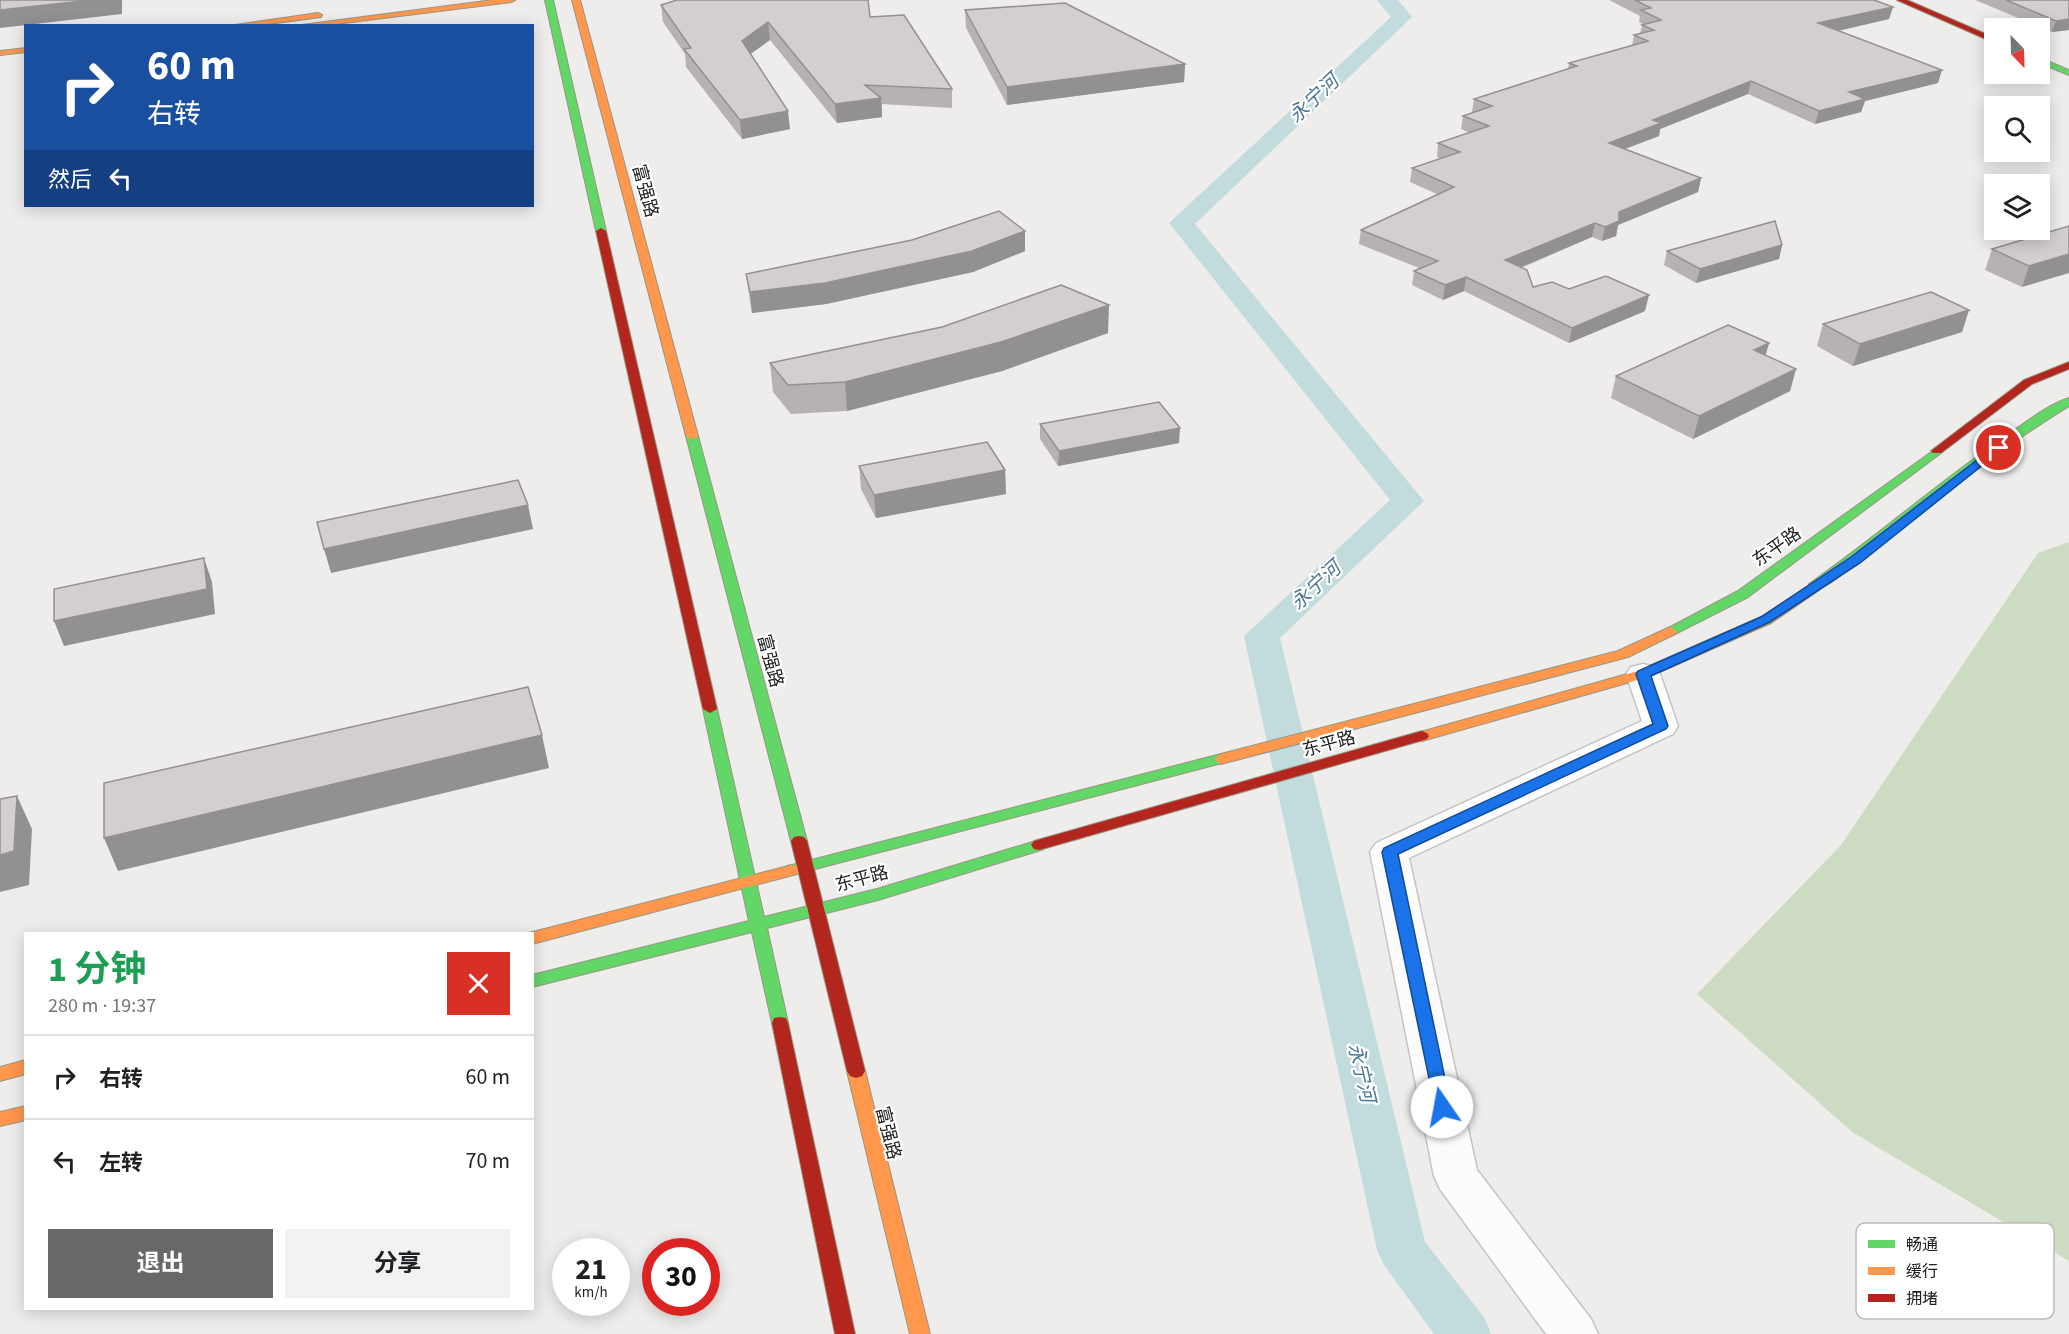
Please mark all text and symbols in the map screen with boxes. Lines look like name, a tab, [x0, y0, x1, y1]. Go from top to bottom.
north arrow	[1984, 18, 2050, 84]
map controls	[1984, 18, 2050, 240]
text: 60 m	[147, 36, 236, 96]
icon: right	[48, 48, 126, 126]
water label: 永宁河	[1283, 66, 1348, 130]
text: 右转	[147, 95, 201, 134]
button: search	[1984, 96, 2050, 162]
icon: left	[104, 162, 137, 195]
street label: 富强路	[626, 162, 664, 220]
text: 然后	[48, 164, 92, 196]
button: layers	[1984, 174, 2050, 240]
pin	[1973, 422, 2024, 473]
icon: arrive	[1982, 431, 2015, 464]
street label: 东平路	[1748, 521, 1806, 573]
water label: 永宁河	[1285, 553, 1350, 617]
street label: 富强路	[751, 632, 789, 690]
street label: 东平路	[1300, 725, 1358, 763]
street label: 东平路	[833, 860, 891, 898]
text: 1 分钟	[48, 944, 146, 995]
button: close	[447, 952, 510, 1015]
text: 280 m · 19:37	[48, 992, 156, 1020]
water label: 永宁河	[1341, 1041, 1382, 1109]
icon: right	[48, 1061, 81, 1094]
text: 60 m	[465, 1061, 510, 1093]
text: 右转	[99, 1063, 143, 1095]
position arrow	[1410, 1075, 1474, 1139]
street label: 富强路	[869, 1104, 907, 1162]
icon: left	[48, 1145, 81, 1178]
text: 70 m	[465, 1145, 510, 1177]
text: 左转	[99, 1147, 143, 1179]
legend	[1856, 1223, 2054, 1319]
button: 退出	[48, 1229, 273, 1298]
button: 分享	[285, 1229, 510, 1298]
text: 畅通	[1906, 1234, 1938, 1256]
speed limit sign: 30	[642, 1238, 720, 1316]
text: 21	[575, 1248, 607, 1291]
text: 缓行	[1906, 1261, 1938, 1283]
text: km/h	[574, 1282, 608, 1303]
text: 拥堵	[1906, 1288, 1938, 1310]

